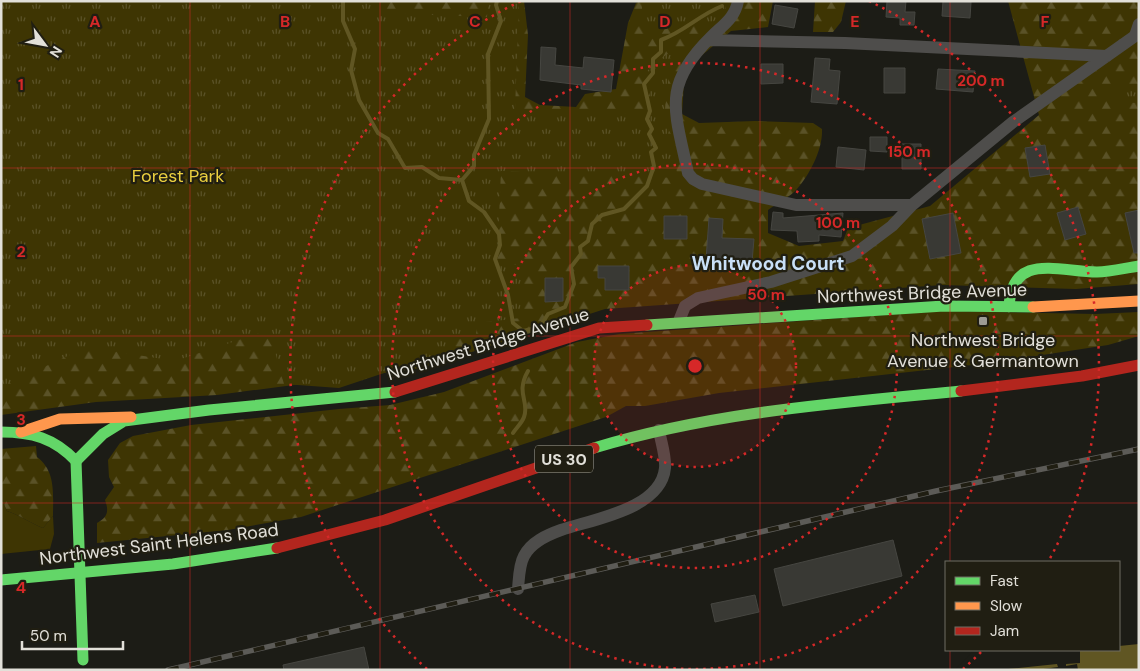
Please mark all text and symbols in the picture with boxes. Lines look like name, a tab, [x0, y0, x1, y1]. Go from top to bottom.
text: A	[89, 11, 101, 32]
text: B	[280, 11, 290, 32]
text: C	[469, 11, 481, 32]
text: D	[659, 11, 671, 32]
text: E	[850, 11, 860, 32]
text: F	[1041, 11, 1050, 32]
north arrow	[20, 20, 70, 70]
text: N	[46, 43, 66, 61]
text: 200 m	[957, 71, 1005, 91]
text: 1	[18, 74, 24, 95]
text: 150 m	[888, 142, 931, 162]
park label: Forest Park	[132, 164, 224, 188]
text: 100 m	[816, 213, 860, 233]
text: 2	[16, 241, 26, 262]
district label: Whitwood Court	[691, 251, 845, 276]
street label: Northwest Bridge Avenue	[817, 277, 1027, 309]
text: 50 m	[747, 285, 785, 305]
street label: Northwest Bridge Avenue	[384, 302, 592, 386]
marker: Northwest Bridge Avenue & Germantown	[977, 315, 989, 327]
place label: Northwest Bridge Avenue & Germantown	[887, 328, 1079, 373]
centre of rings	[686, 357, 704, 375]
text: 3	[16, 409, 26, 430]
road number: US 30	[535, 446, 593, 472]
street label: Northwest Saint Helens Road	[38, 517, 280, 571]
legend	[945, 561, 1120, 651]
text: Fast	[990, 571, 1019, 591]
text: 4	[16, 577, 26, 598]
text: Slow	[990, 596, 1023, 616]
scale bar	[22, 618, 124, 650]
text: Jam	[990, 621, 1019, 641]
text: 50 m	[30, 626, 67, 646]

